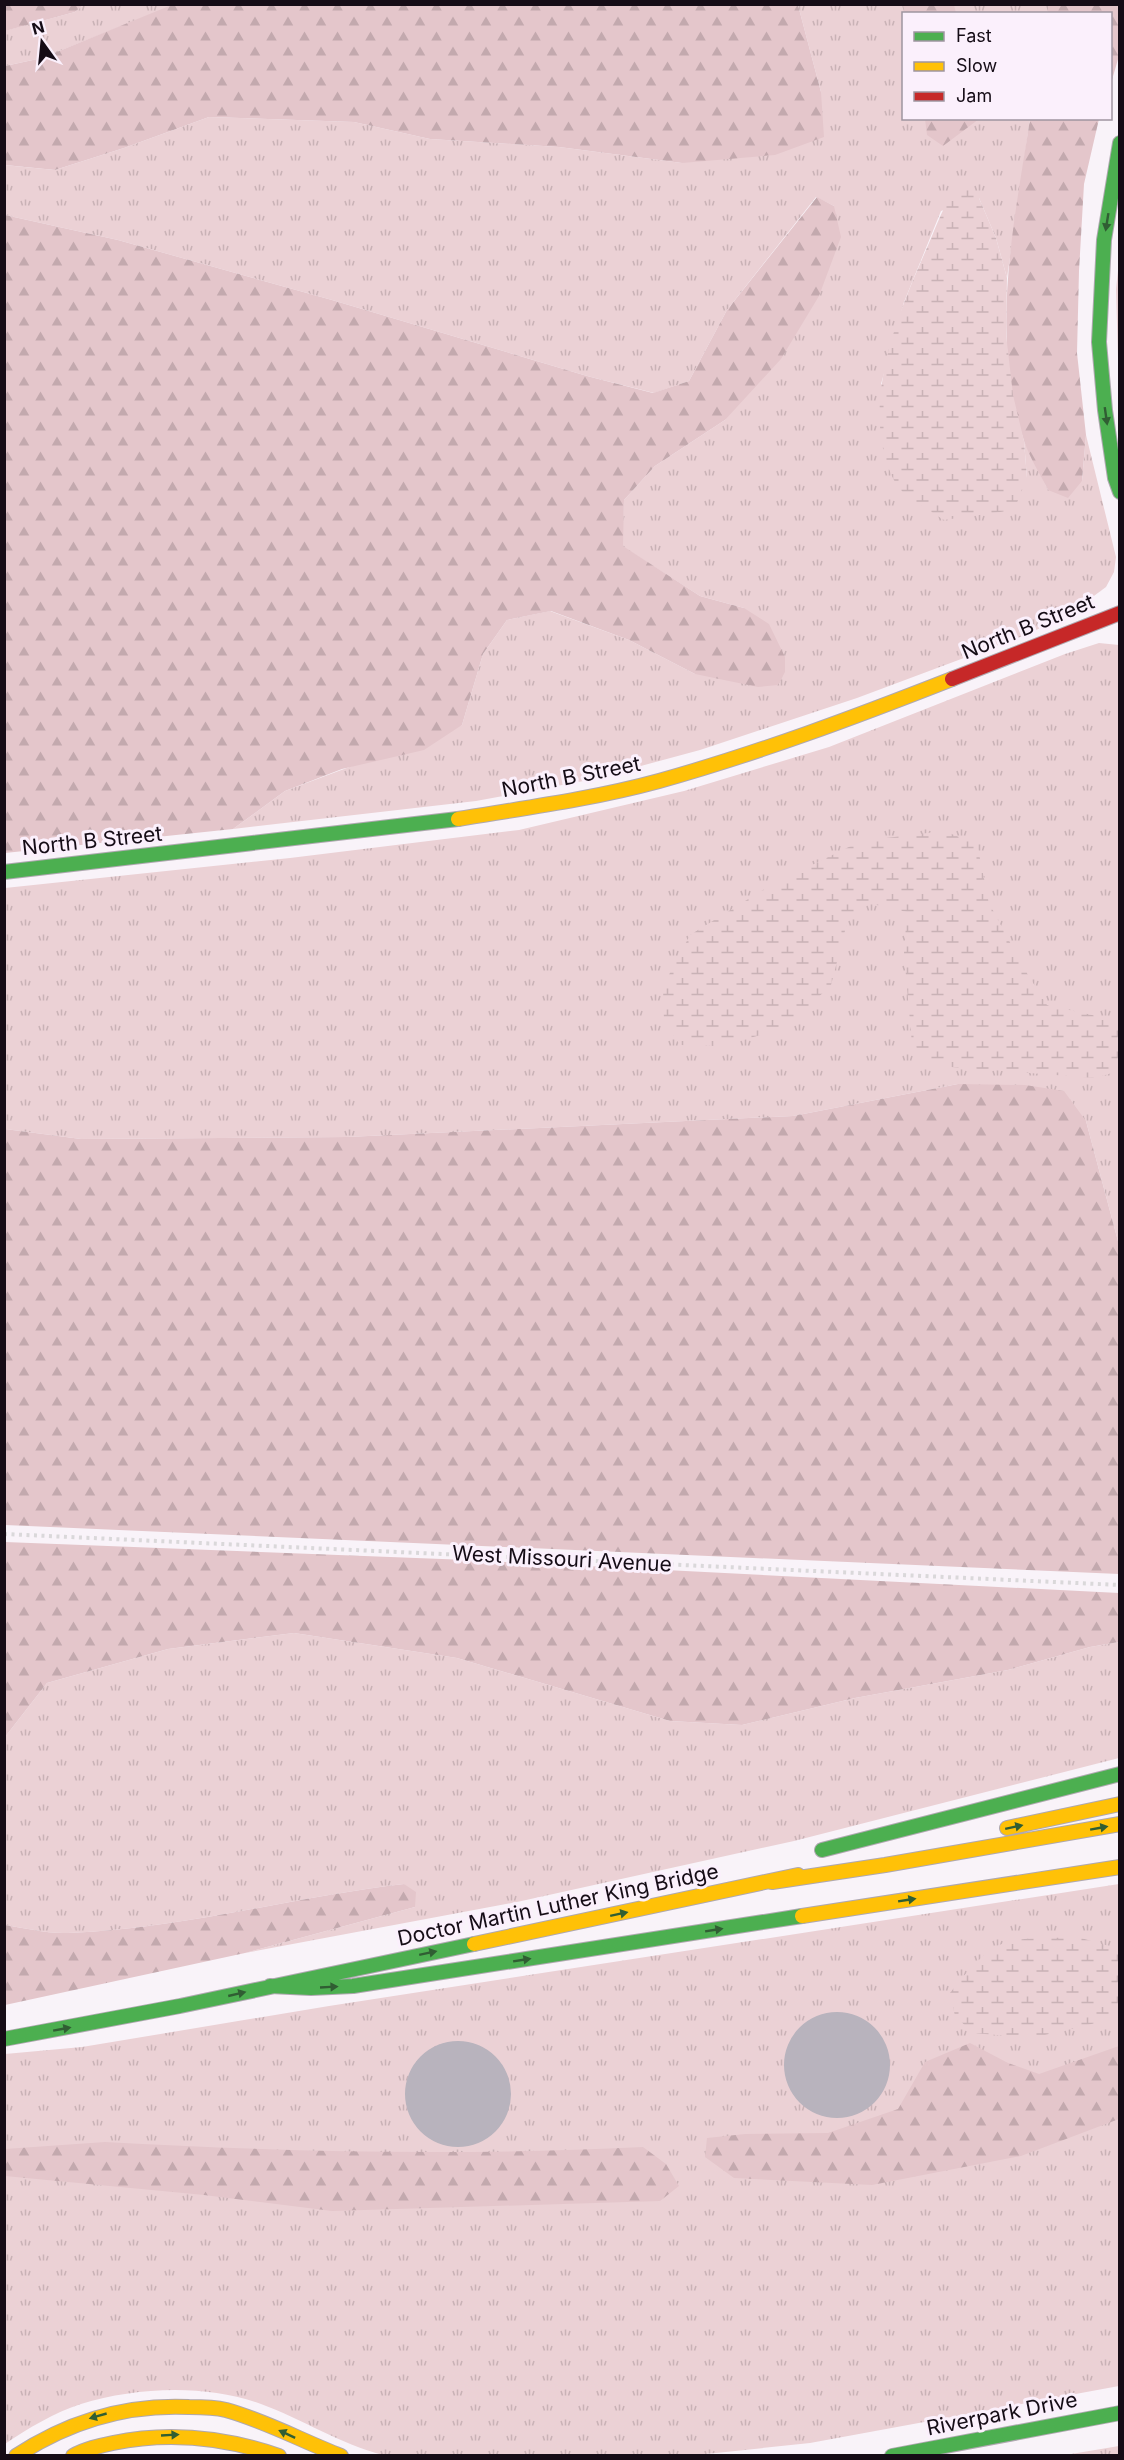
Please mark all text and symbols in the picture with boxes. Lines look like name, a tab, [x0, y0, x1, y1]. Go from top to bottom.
north arrow	[12, 12, 72, 72]
legend	[902, 12, 1112, 120]
text: N	[30, 16, 47, 39]
text: Fast	[956, 25, 992, 46]
text: Slow	[956, 55, 997, 76]
text: Jam	[956, 85, 992, 106]
one-way arrow	[1102, 213, 1111, 232]
one-way arrow	[1101, 407, 1110, 426]
street label: North B Street	[958, 589, 1098, 664]
street label: North B Street	[499, 751, 642, 802]
street label: North B Street	[21, 821, 163, 860]
street label: West Missouri Avenue	[452, 1540, 673, 1577]
one-way arrow	[1004, 1822, 1023, 1831]
one-way arrow	[1090, 1823, 1109, 1832]
street label: Doctor Martin Luther King Bridge	[395, 1858, 721, 1951]
one-way arrow	[898, 1895, 917, 1904]
one-way arrow	[609, 1908, 628, 1918]
one-way arrow	[705, 1926, 724, 1935]
one-way arrow	[418, 1948, 437, 1957]
one-way arrow	[512, 1955, 531, 1964]
one-way arrow	[319, 1983, 338, 1992]
one-way arrow	[228, 1988, 246, 1998]
one-way arrow	[53, 2025, 72, 2034]
street label: Riverpark Drive	[924, 2387, 1079, 2440]
one-way arrow	[89, 2412, 107, 2421]
one-way arrow	[278, 2429, 296, 2439]
one-way arrow	[161, 2430, 180, 2439]

